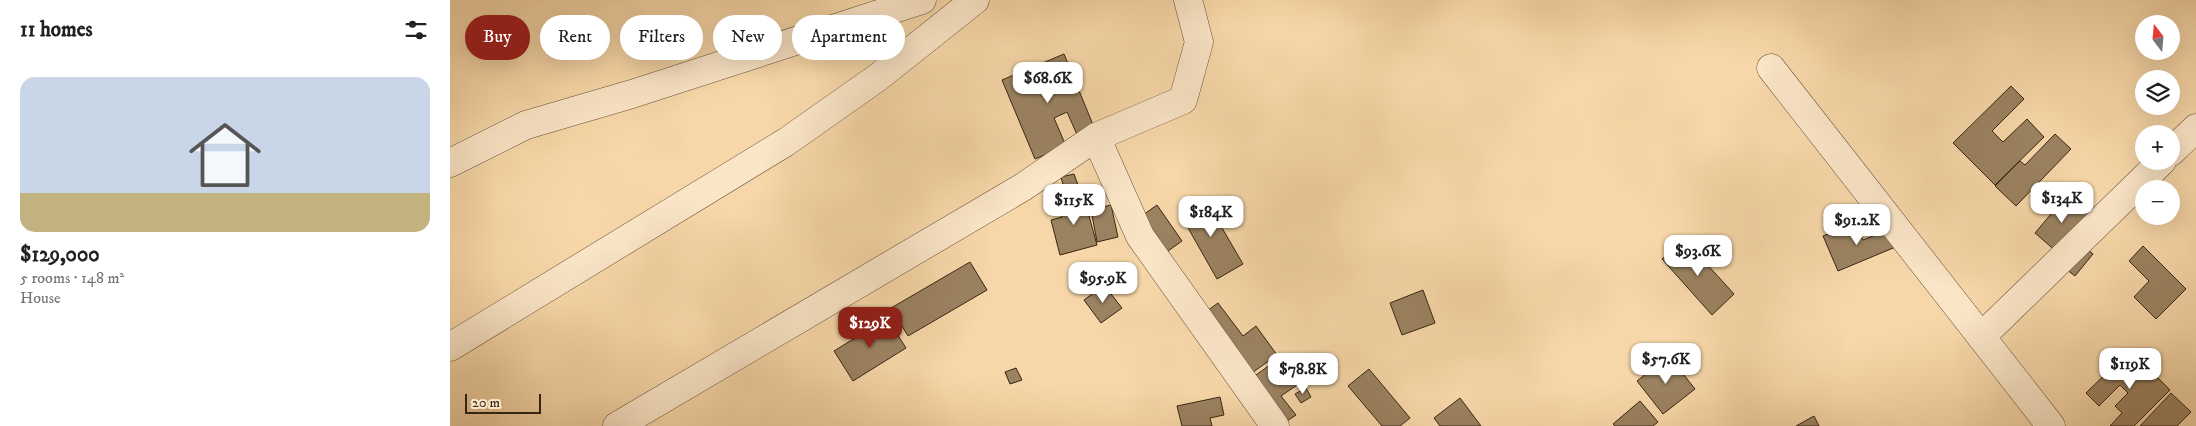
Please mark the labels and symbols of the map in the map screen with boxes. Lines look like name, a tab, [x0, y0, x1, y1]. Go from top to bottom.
north arrow	[2135, 15, 2180, 60]
pin: $68.6K	[1007, 62, 1089, 104]
pin: $134K	[2027, 182, 2097, 224]
pin: $115K	[1039, 184, 1109, 226]
pin: $184K	[1176, 196, 1246, 238]
pin: $91.2K	[1816, 204, 1898, 246]
pin: $93.6K	[1657, 234, 1739, 277]
pin: $95.9K	[1062, 262, 1144, 304]
pin: $129K	[835, 306, 905, 349]
pin: $57.6K	[1625, 342, 1707, 385]
pin: $119K	[2095, 348, 2165, 390]
pin: $78.8K	[1262, 352, 1344, 395]
scale bar	[465, 391, 541, 414]

